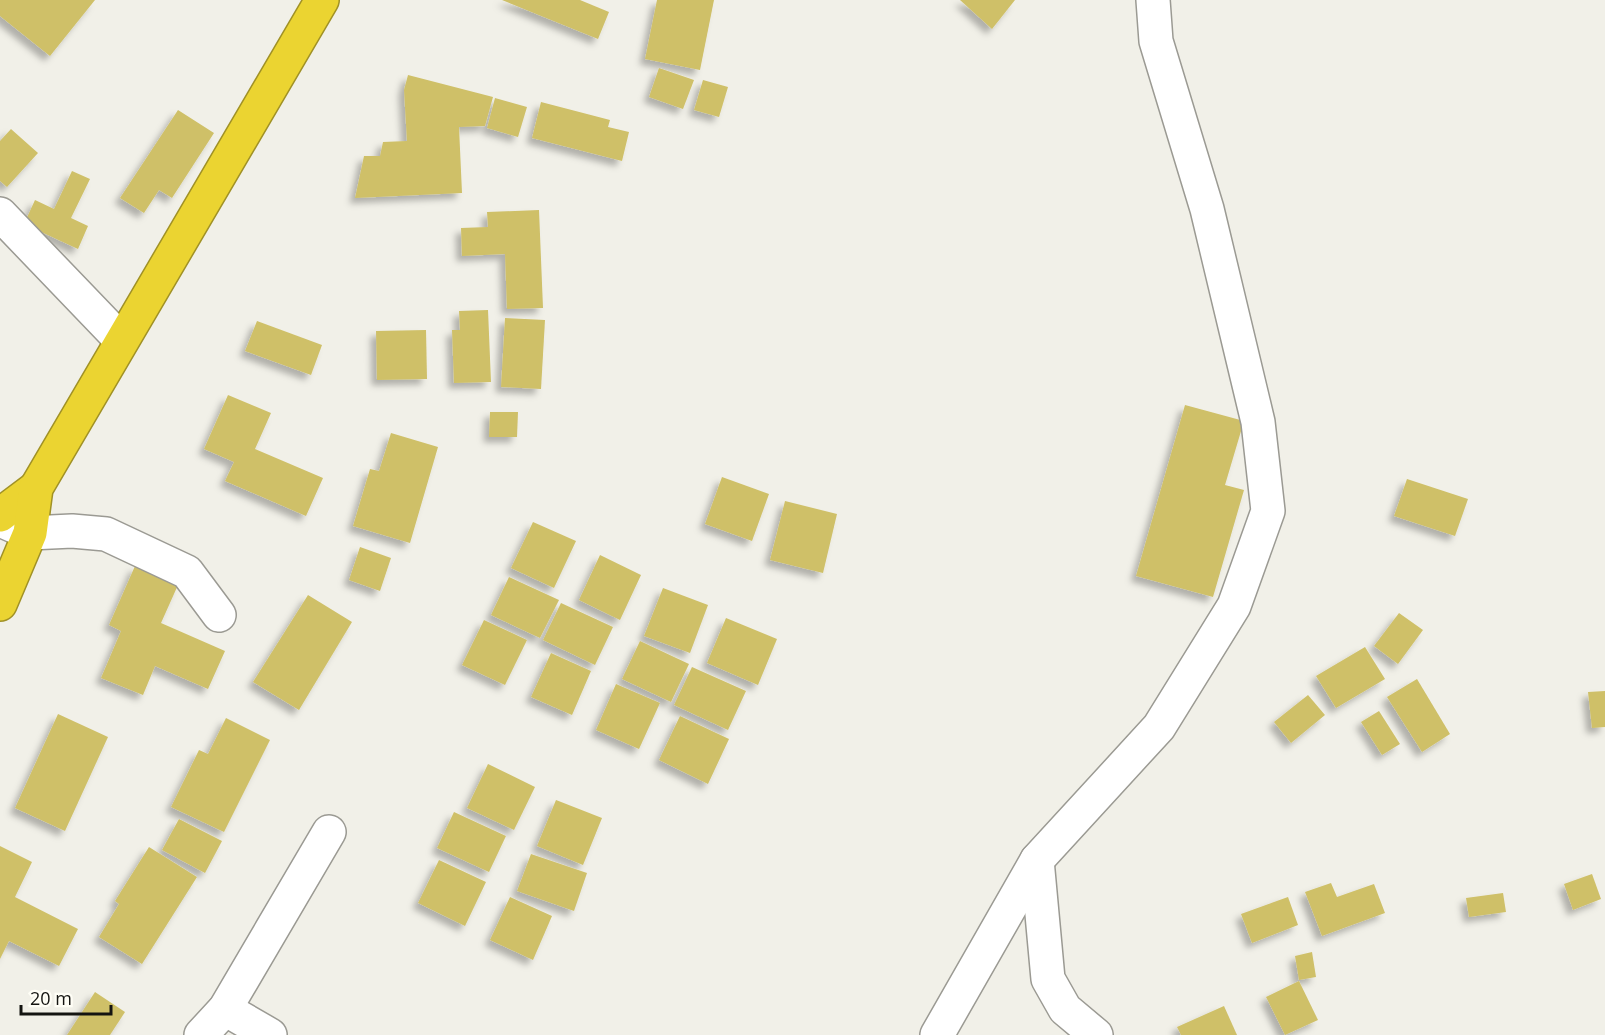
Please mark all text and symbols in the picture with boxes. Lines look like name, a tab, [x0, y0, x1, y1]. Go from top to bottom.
scale bar	[21, 978, 111, 1016]
text: 20 m	[30, 986, 72, 1010]

